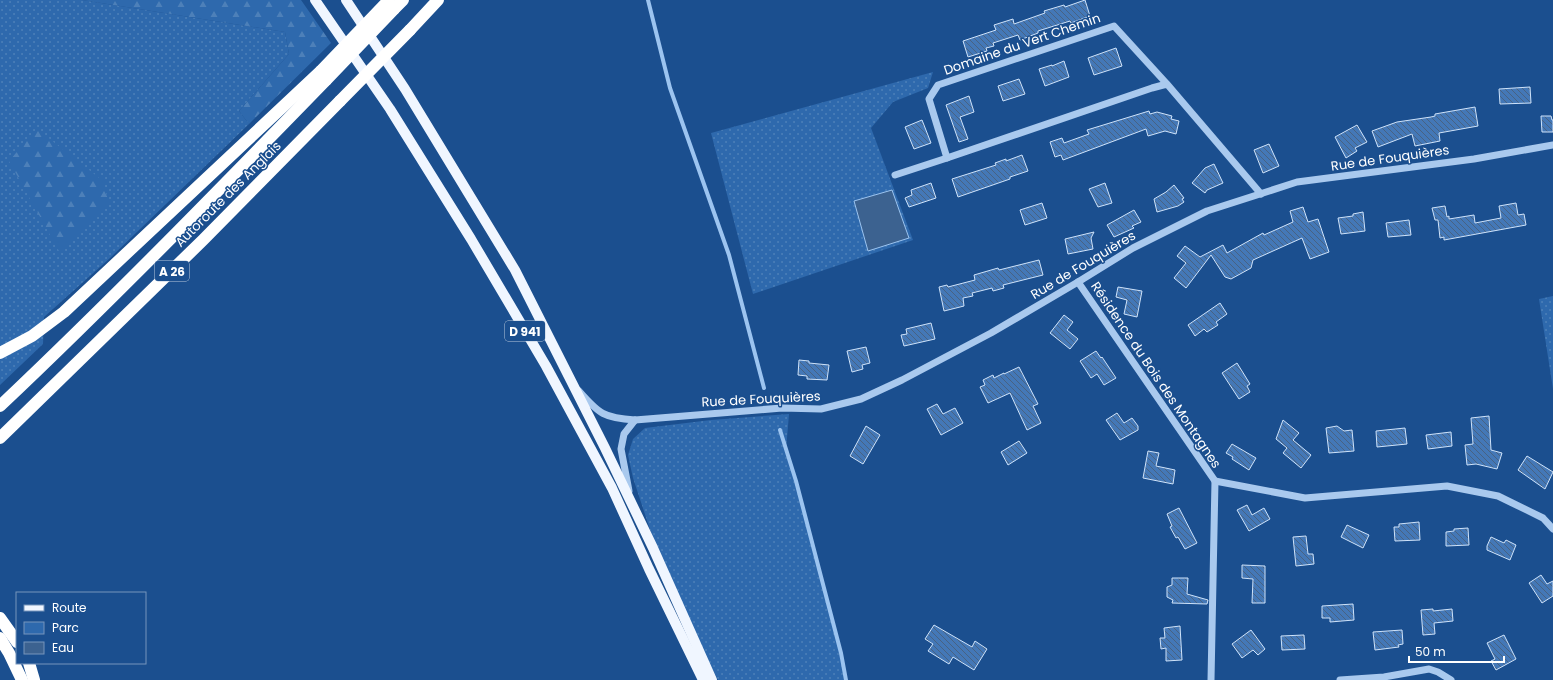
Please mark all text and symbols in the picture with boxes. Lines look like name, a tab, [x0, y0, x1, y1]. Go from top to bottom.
street label: Domaine du Vert Chemin	[941, 8, 1103, 80]
street label: Autoroute des Anglais	[171, 137, 285, 251]
street label: Rue de Fouquières	[1330, 140, 1451, 176]
street label: Rue de Fouquières	[1027, 226, 1139, 304]
road number: A 26	[155, 261, 189, 281]
street label: Résidence du Bois des Montagnes	[1086, 278, 1226, 472]
road number: D 941	[505, 321, 545, 341]
street label: Rue de Fouquières	[701, 386, 821, 412]
legend	[16, 592, 146, 664]
text: Route	[52, 599, 86, 616]
text: Parc	[52, 619, 79, 636]
scale bar	[1409, 638, 1504, 664]
text: Eau	[52, 639, 74, 656]
text: 50 m	[1415, 643, 1446, 660]

